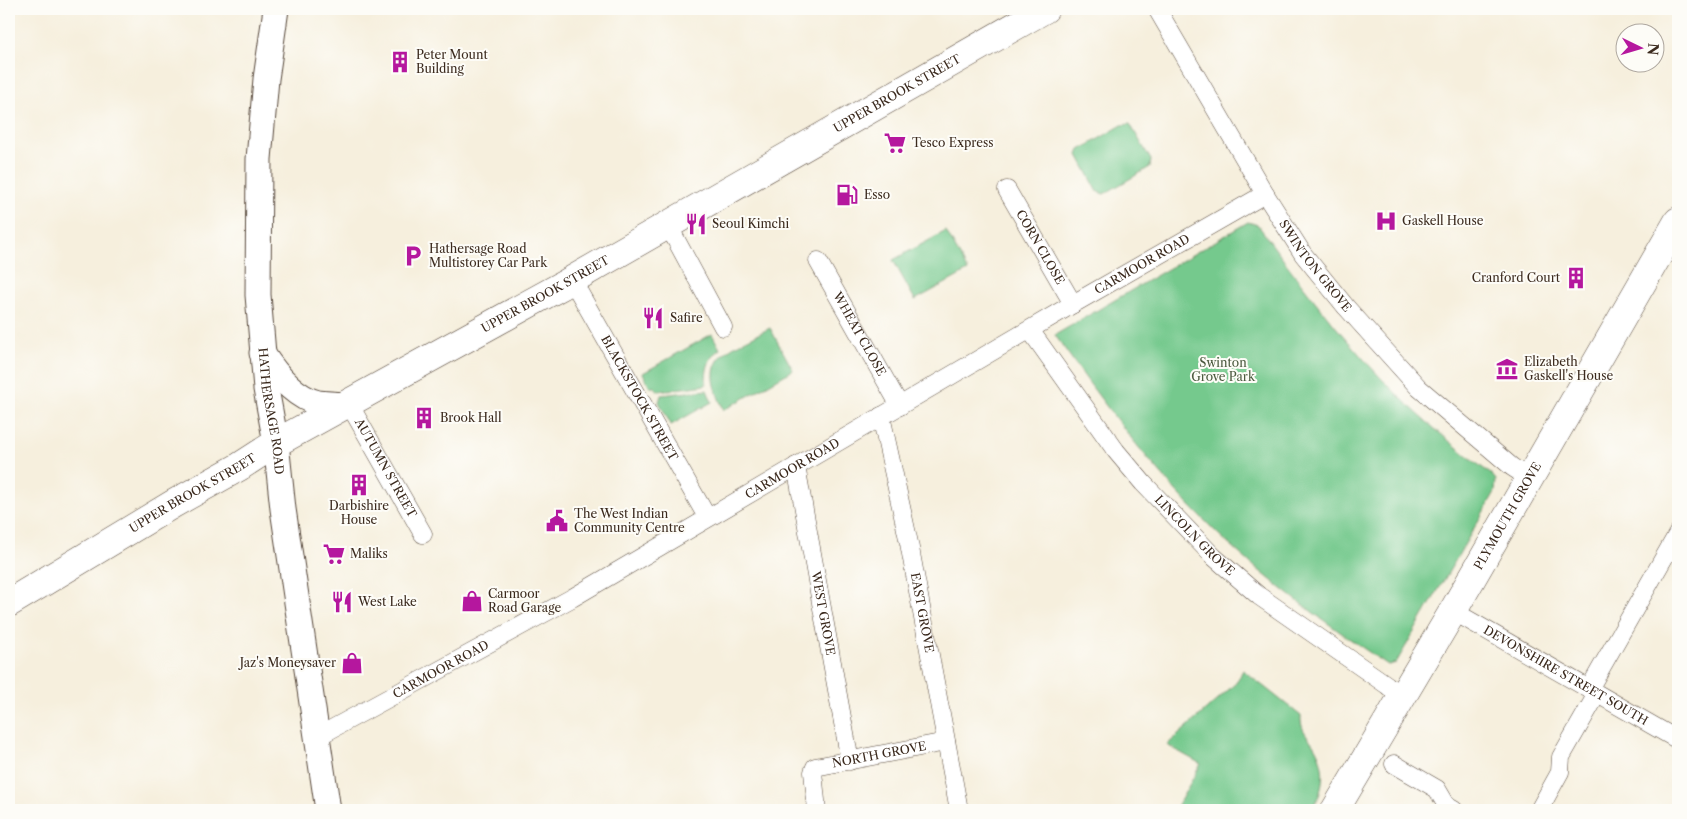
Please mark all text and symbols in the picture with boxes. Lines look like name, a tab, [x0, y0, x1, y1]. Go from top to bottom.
north arrow	[1614, 22, 1664, 72]
text: N	[1643, 42, 1662, 56]
place label: Peter Mount Building	[416, 47, 488, 76]
building icon: Peter Mount Building	[387, 49, 413, 75]
street label: UPPER BROOK STREET	[831, 51, 963, 136]
supermarket icon: Tesco Express	[882, 130, 908, 156]
place label: Tesco Express	[912, 135, 993, 150]
fuel station icon: Esso	[834, 182, 860, 208]
place label: Esso	[864, 187, 890, 202]
street label: CORN CLOSE	[1013, 207, 1068, 287]
hospital icon: Gaskell House	[1373, 208, 1399, 234]
restaurant icon: Seoul Kimchi	[683, 211, 709, 237]
place label: Gaskell House	[1402, 213, 1484, 228]
place label: Seoul Kimchi	[712, 216, 789, 231]
street label: SWINTON GROVE	[1276, 217, 1355, 315]
street label: CARMOOR ROAD	[1092, 231, 1192, 297]
place label: Hathersage Road Multistorey Car Park	[429, 241, 548, 270]
parking icon: Hathersage Road Multistorey Car Park	[400, 243, 426, 269]
street label: UPPER BROOK STREET	[478, 252, 612, 336]
building icon: Cranford Court	[1563, 265, 1589, 291]
place label: Cranford Court	[1472, 270, 1561, 285]
street label: WHEAT CLOSE	[830, 288, 889, 379]
restaurant icon: Safire	[640, 305, 666, 331]
place label: Safire	[670, 310, 703, 325]
street label: BLACKSTOCK STREET	[598, 333, 681, 463]
street label: HATHERSAGE ROAD	[256, 347, 287, 476]
place label: Elizabeth Gaskell's House	[1524, 354, 1613, 383]
park label: Swinton Grove Park	[1191, 355, 1256, 384]
museum icon: Elizabeth Gaskell's House	[1494, 356, 1520, 382]
building icon: Brook Hall	[411, 405, 437, 431]
place label: Brook Hall	[440, 410, 502, 425]
street label: AUTUMN STREET	[351, 415, 420, 520]
street label: CARMOOR ROAD	[742, 434, 842, 502]
street label: UPPER BROOK STREET	[126, 450, 259, 536]
street label: PLYMOUTH GROVE	[1470, 459, 1544, 572]
building icon: Darbishire House	[346, 472, 372, 498]
street label: LINCOLN GROVE	[1152, 492, 1238, 578]
place label: Darbishire House	[329, 498, 389, 527]
place label: The West Indian Community Centre	[574, 506, 685, 535]
public building icon: The West Indian Community Centre	[544, 508, 570, 534]
supermarket icon: Maliks	[321, 541, 347, 567]
place label: Maliks	[350, 546, 388, 561]
street label: WEST GROVE	[808, 569, 839, 657]
street label: EAST GROVE	[908, 571, 937, 654]
place label: Carmoor Road Garage	[488, 586, 561, 615]
shop icon: Carmoor Road Garage	[459, 588, 485, 614]
restaurant icon: West Lake	[329, 589, 355, 615]
place label: West Lake	[357, 594, 417, 609]
street label: DEVONSHIRE STREET SOUTH	[1481, 622, 1651, 728]
street label: CARMOOR ROAD	[390, 637, 491, 701]
shop icon: Jaz's Moneysaver	[339, 650, 365, 676]
place label: Jaz's Moneysaver	[238, 655, 336, 670]
street label: NORTH GROVE	[831, 738, 927, 771]

